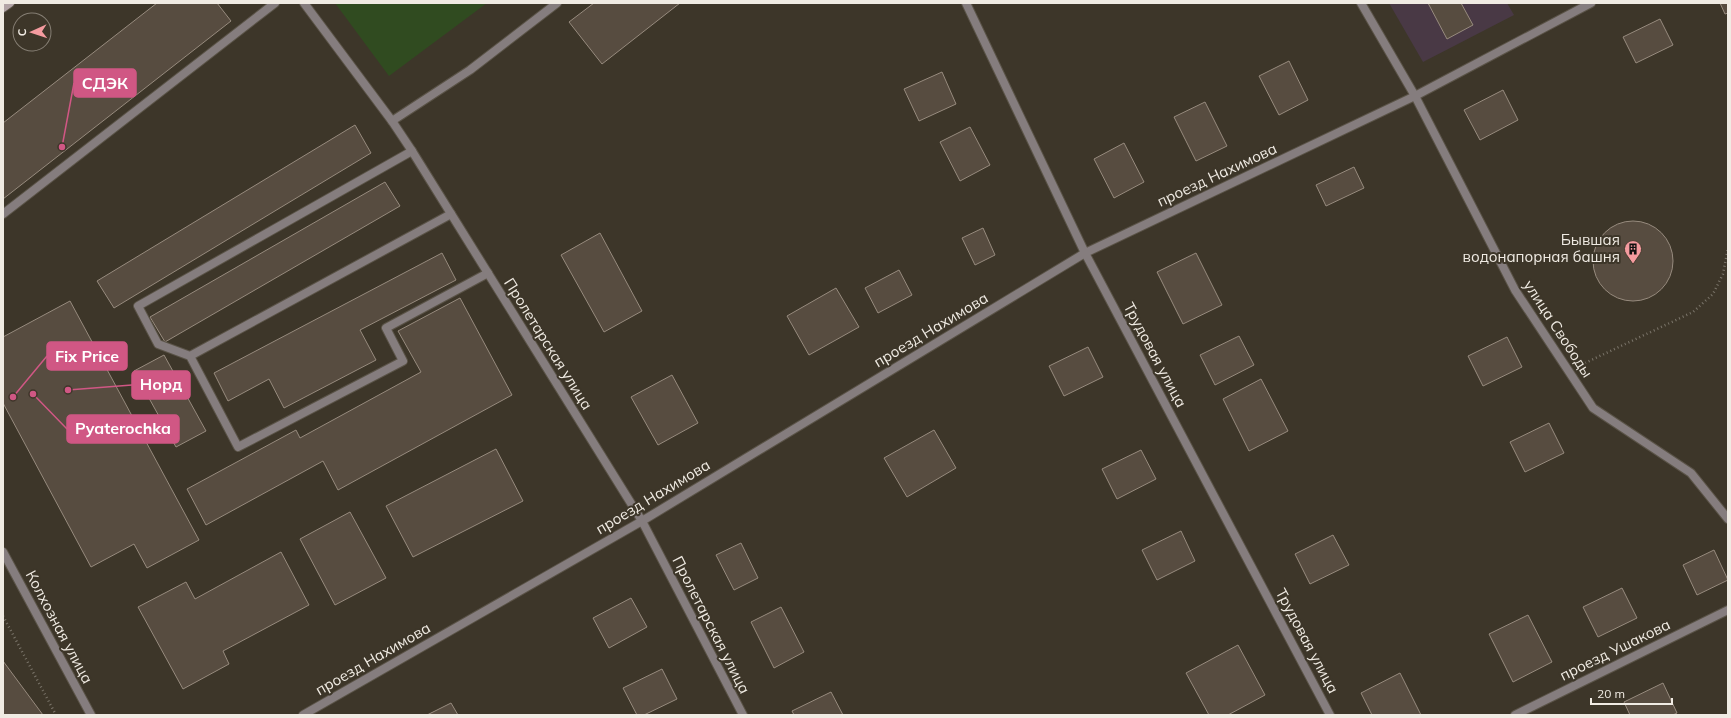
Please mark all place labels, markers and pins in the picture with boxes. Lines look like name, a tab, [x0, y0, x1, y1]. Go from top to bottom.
callout: СДЭК	[74, 69, 136, 97]
place label: Бывшая водонапорная башня	[1463, 230, 1620, 266]
building icon: Бывшая водонапорная башня	[1623, 239, 1643, 264]
callout: Fix Price	[47, 342, 127, 370]
callout: Норд	[132, 371, 190, 399]
callout: Pyaterochka	[67, 415, 179, 443]

